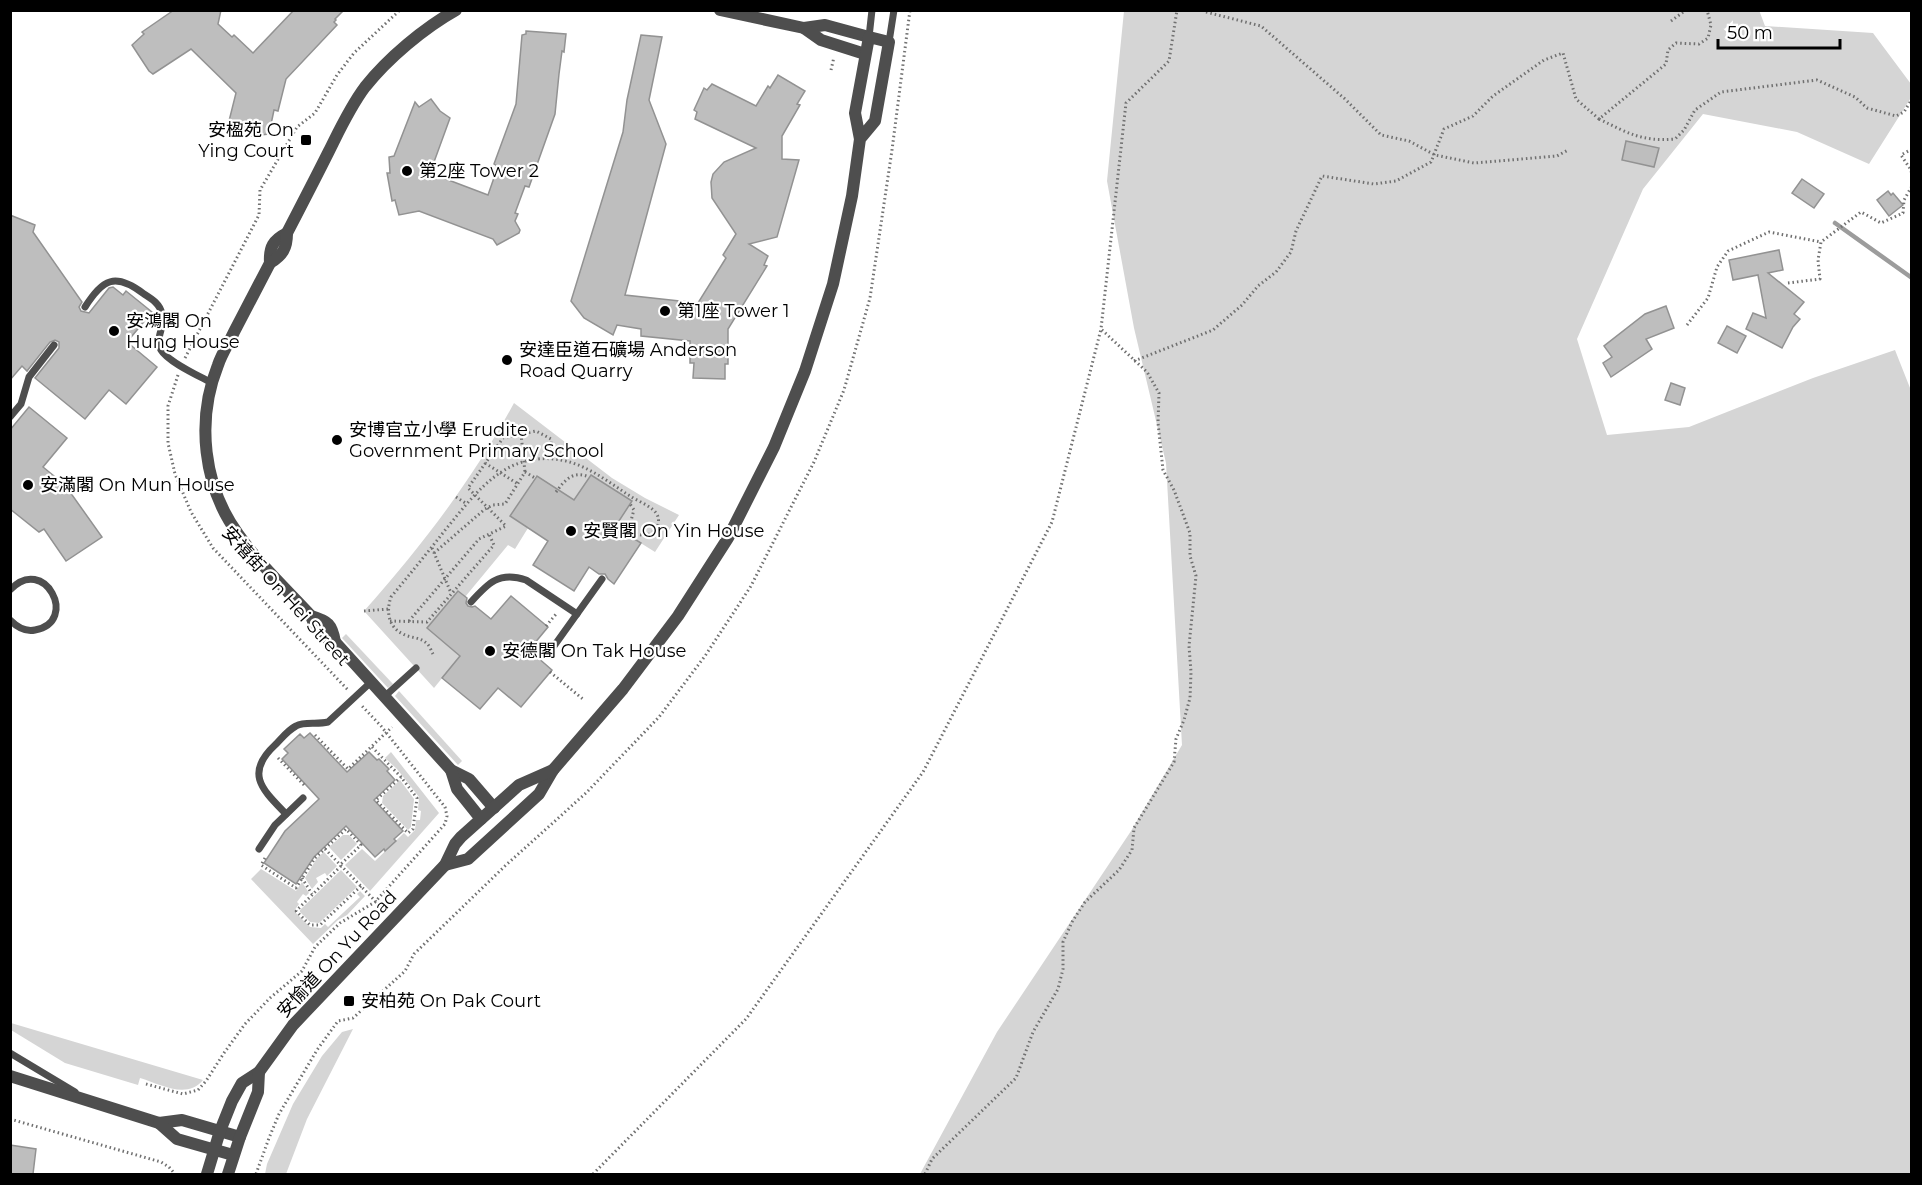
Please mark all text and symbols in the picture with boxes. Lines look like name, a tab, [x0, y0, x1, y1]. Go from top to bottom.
scale bar	[1718, 12, 1840, 50]
text: 50 m	[1727, 22, 1773, 44]
place label: 安楹苑 On Ying Court	[198, 119, 294, 162]
marker: 安楹苑 On Ying Court	[299, 133, 313, 147]
place label: 第2座 Tower 2	[419, 160, 539, 182]
marker: 第2座 Tower 2	[400, 164, 414, 178]
place label: 第1座 Tower 1	[677, 300, 789, 322]
marker: 第1座 Tower 1	[658, 304, 672, 318]
place label: 安鴻閣 On Hung House	[126, 310, 240, 353]
marker: 安鴻閣 On Hung House	[107, 324, 121, 338]
place label: 安達臣道石礦場 Anderson Road Quarry	[519, 339, 737, 382]
marker: 安達臣道石礦場 Anderson Road Quarry	[500, 353, 514, 367]
place label: 安博官立小學 Erudite Government Primary School	[349, 419, 604, 462]
marker: 安博官立小學 Erudite Government Primary School	[330, 433, 344, 447]
place label: 安滿閣 On Mun House	[40, 474, 235, 496]
marker: 安滿閣 On Mun House	[21, 478, 35, 492]
place label: 安賢閣 On Yin House	[583, 520, 764, 542]
street label: 安禧街 On Hei Street	[218, 522, 354, 670]
marker: 安賢閣 On Yin House	[564, 524, 578, 538]
place label: 安德閣 On Tak House	[502, 640, 686, 662]
marker: 安德閣 On Tak House	[483, 644, 497, 658]
street label: 安愉道 On Yu Road	[273, 886, 401, 1022]
place label: 安柏苑 On Pak Court	[361, 990, 541, 1012]
marker: 安柏苑 On Pak Court	[342, 994, 356, 1008]

